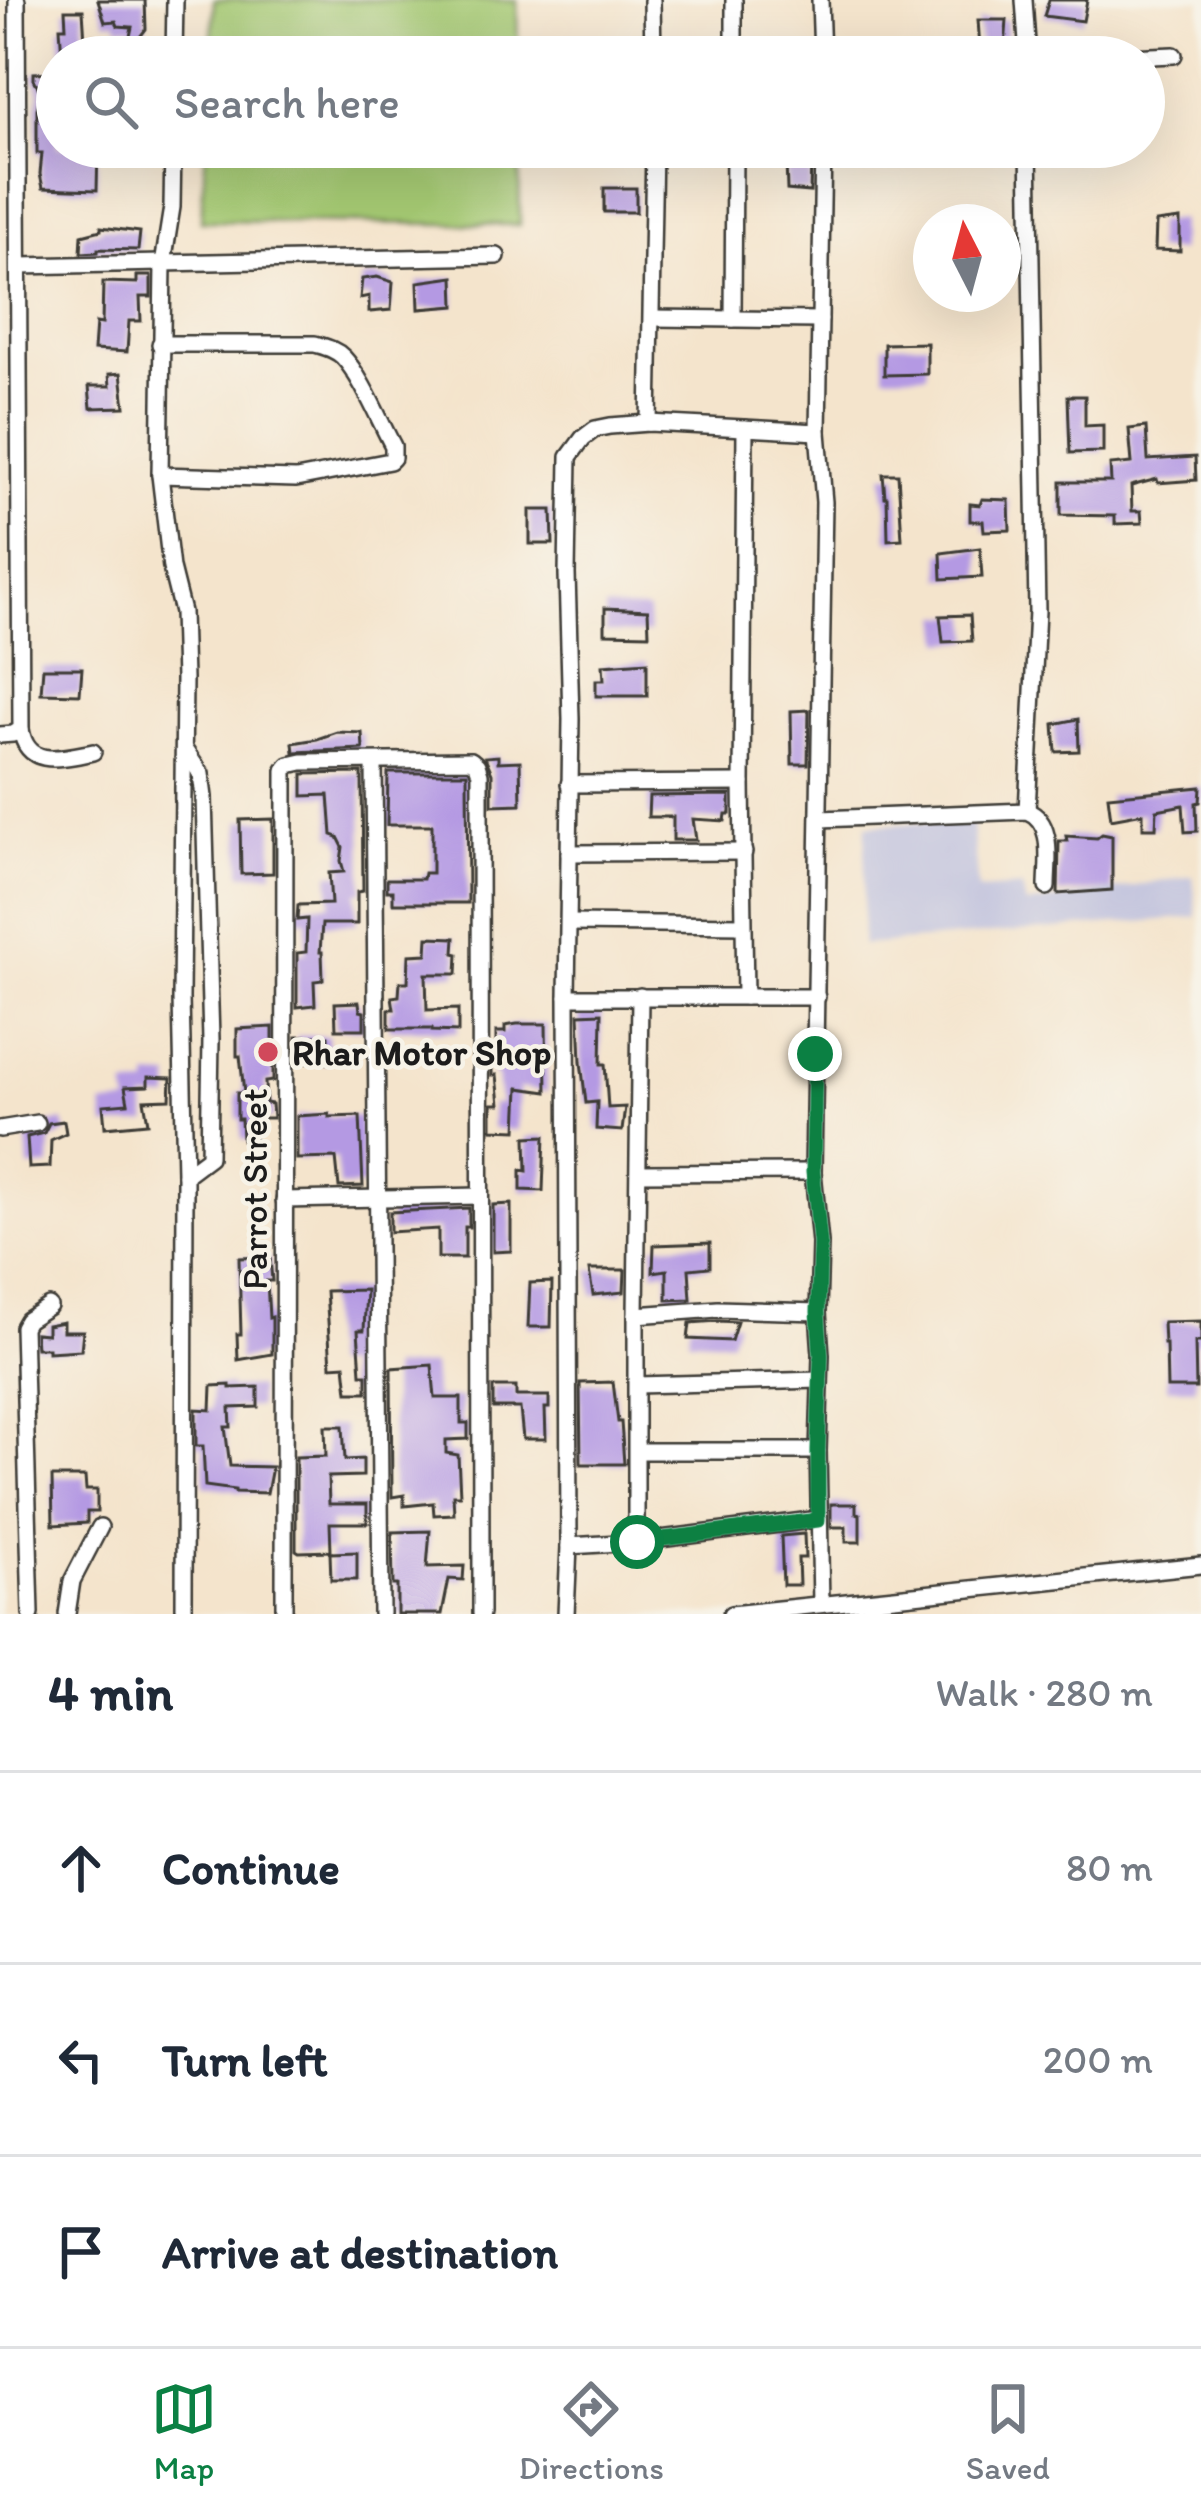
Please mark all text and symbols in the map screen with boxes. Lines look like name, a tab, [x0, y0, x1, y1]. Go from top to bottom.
search box	[36, 36, 1165, 168]
icon: search	[78, 69, 144, 135]
text: Search here	[174, 75, 400, 129]
north arrow	[913, 204, 1021, 312]
route end	[788, 1027, 842, 1081]
place label: Rhar Motor Shop	[292, 1031, 551, 1074]
marker: Rhar Motor Shop	[255, 1039, 281, 1065]
street label: Parrot Street	[233, 1088, 276, 1290]
route start	[610, 1515, 664, 1569]
text: 4 min	[48, 1662, 173, 1723]
text: Walk · 280 m	[935, 1669, 1153, 1716]
icon: ahead	[48, 1835, 114, 1901]
text: Continue	[162, 1841, 340, 1895]
text: 80 m	[1066, 1844, 1153, 1891]
icon: left	[48, 2027, 114, 2093]
text: Turn left	[162, 2033, 328, 2087]
text: 200 m	[1043, 2036, 1153, 2083]
icon: arrive	[48, 2219, 114, 2285]
text: Arrive at destination	[162, 2225, 558, 2279]
tab: Map	[151, 2376, 217, 2487]
tab: Directions	[519, 2376, 664, 2487]
tab: Saved	[966, 2376, 1050, 2487]

